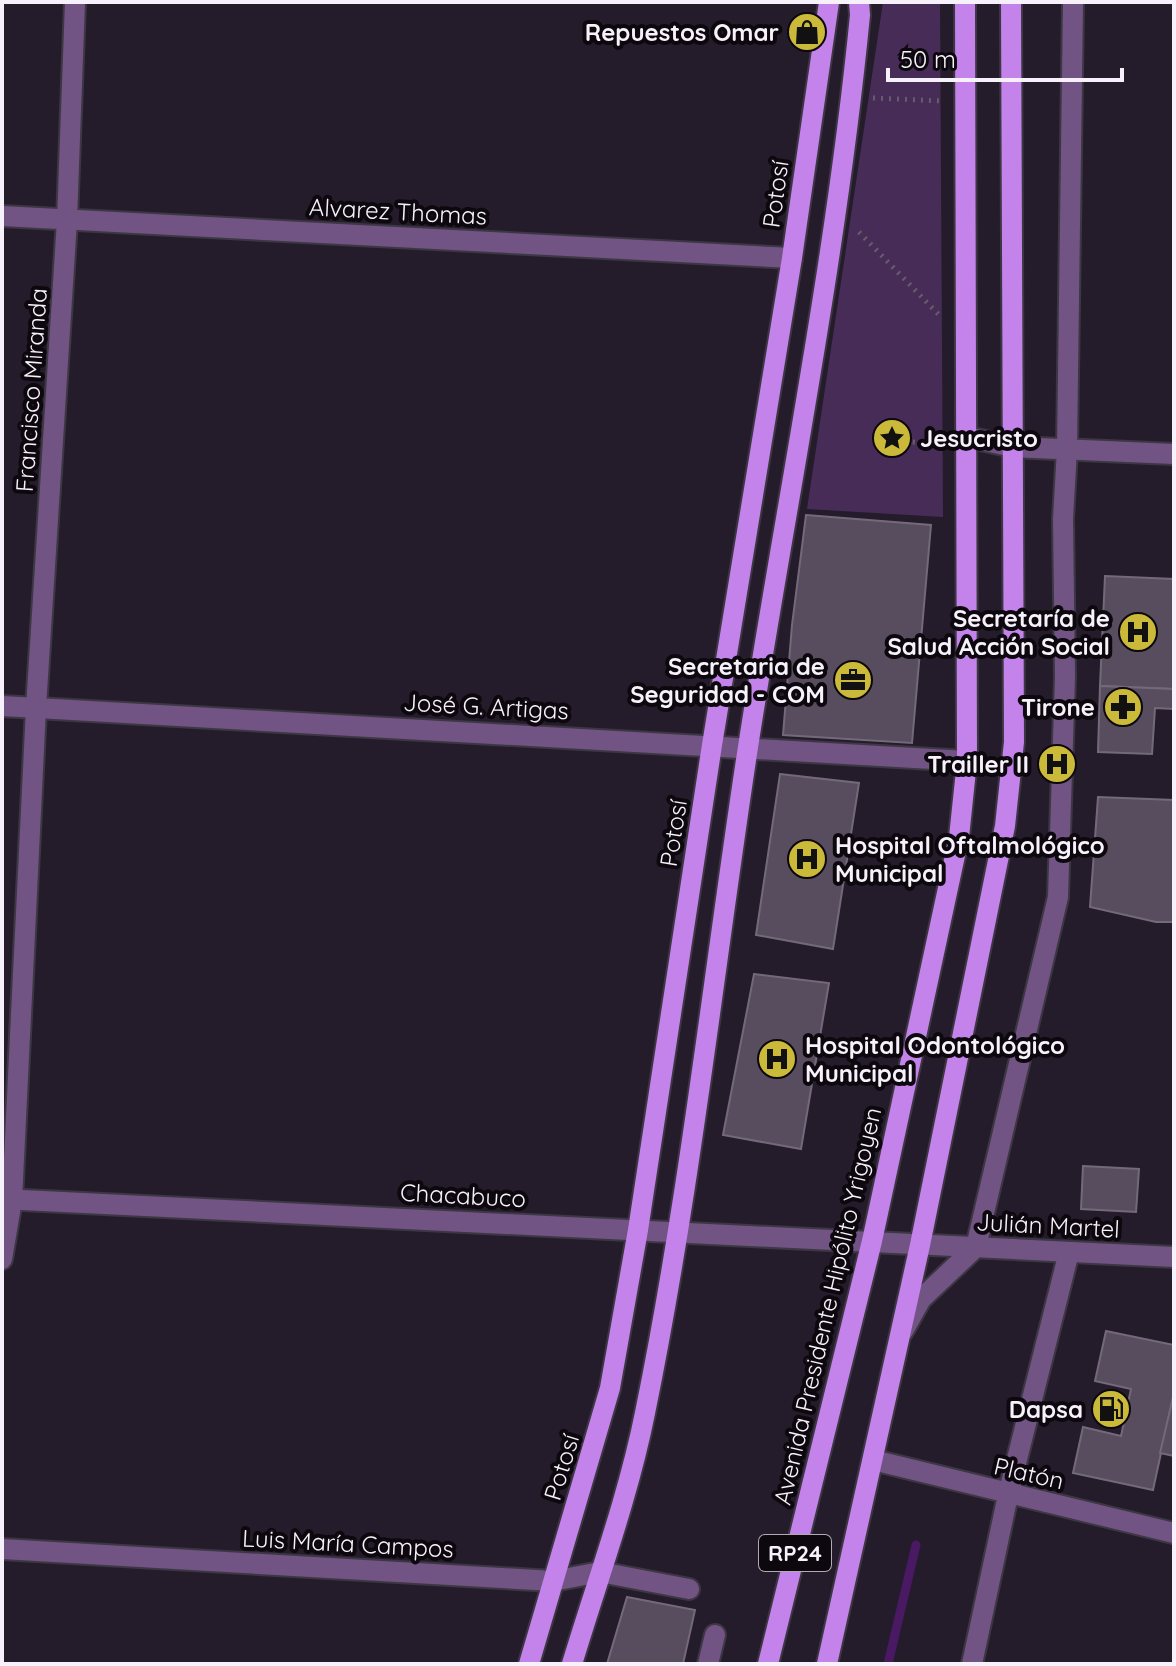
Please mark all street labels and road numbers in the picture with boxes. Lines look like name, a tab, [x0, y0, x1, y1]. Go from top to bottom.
street label: Potosí	[755, 158, 795, 229]
street label: Alvarez Thomas	[308, 191, 488, 231]
street label: Francisco Miranda	[9, 287, 53, 493]
street label: José G. Artigas	[402, 687, 570, 725]
street label: Potosí	[653, 796, 693, 869]
street label: Avenida Presidente Hipólito Yrigoyen	[767, 1104, 887, 1508]
street label: Chacabuco	[399, 1177, 527, 1213]
street label: Julián Martel	[975, 1206, 1121, 1244]
street label: Potosí	[537, 1430, 585, 1504]
street label: Platón	[991, 1450, 1067, 1496]
street label: Luis María Campos	[242, 1522, 454, 1564]
road number: RP24	[759, 1535, 831, 1571]

